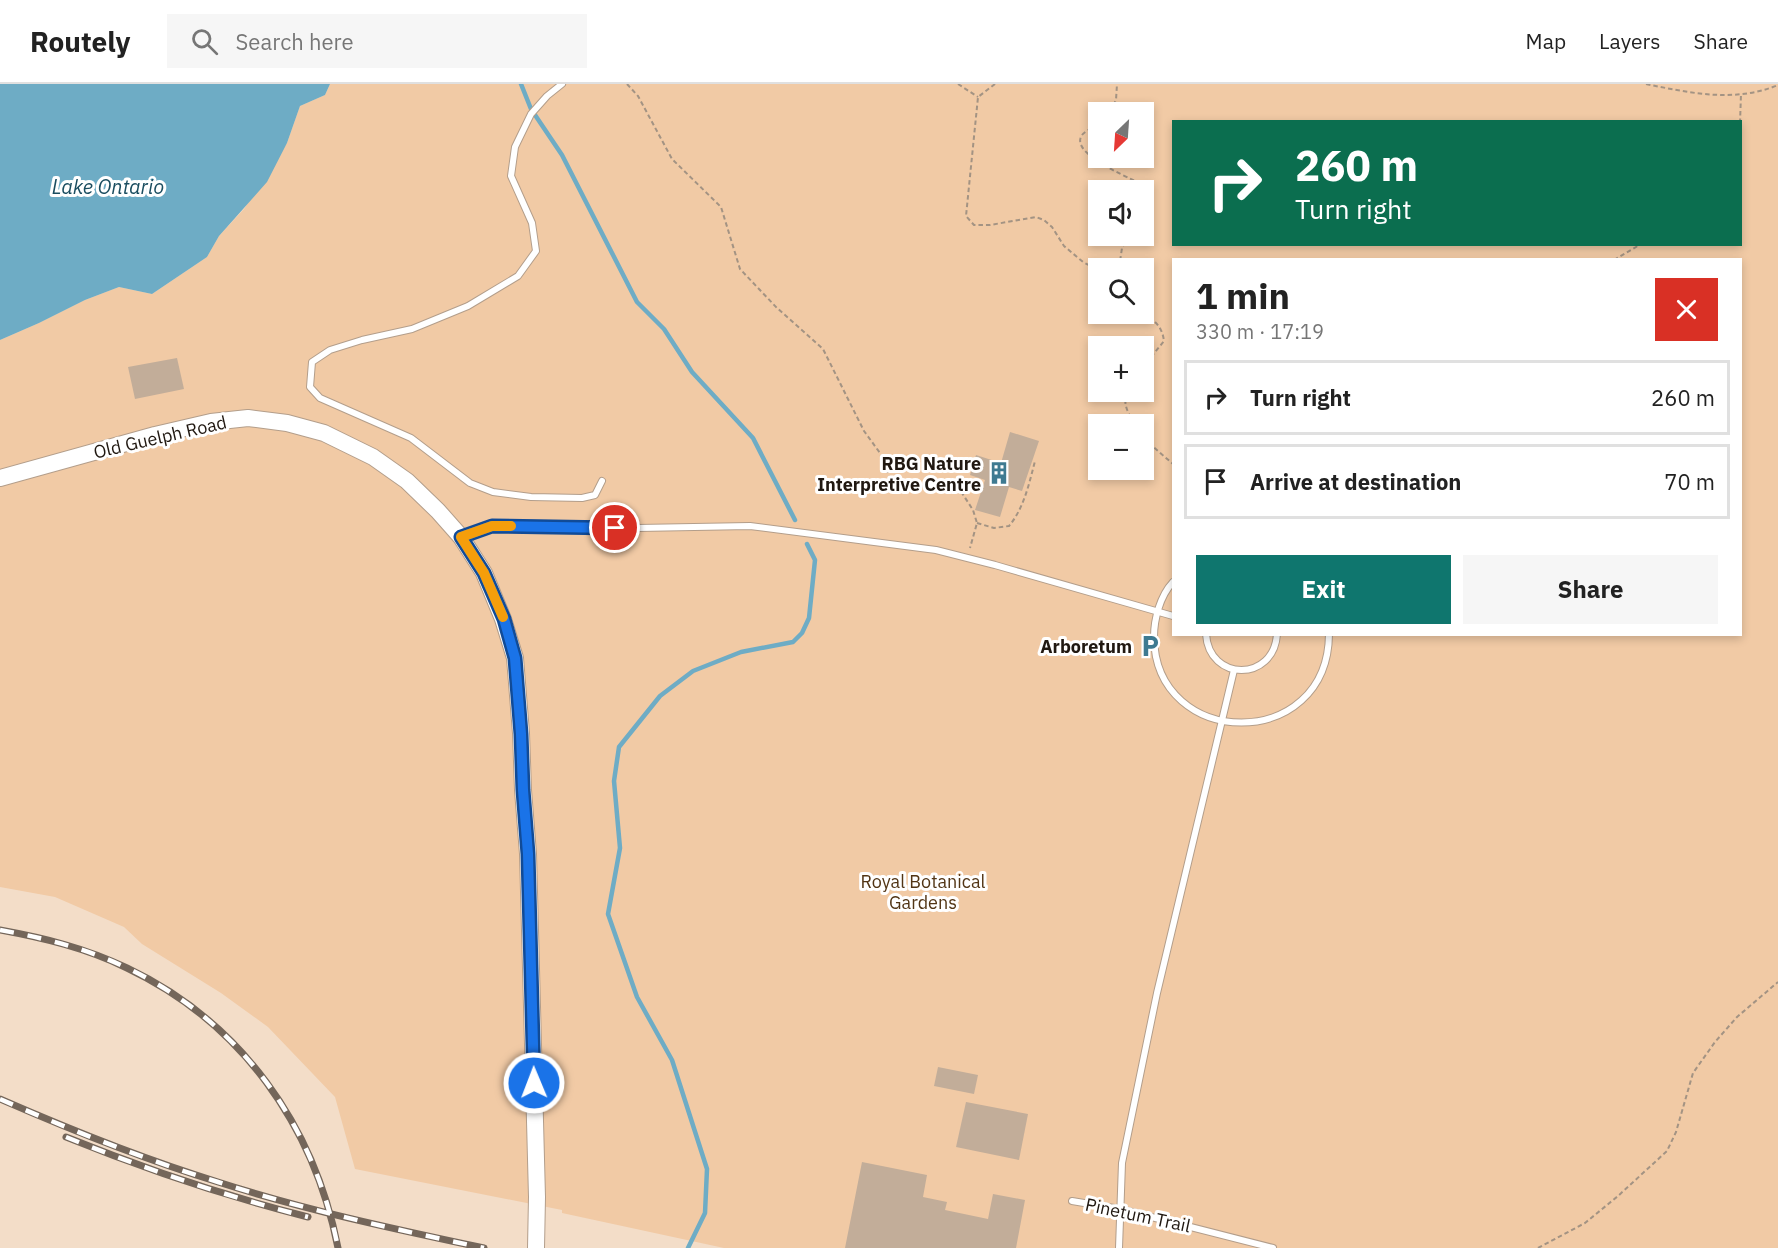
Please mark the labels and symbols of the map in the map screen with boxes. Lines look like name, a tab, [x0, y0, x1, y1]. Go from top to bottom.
north arrow	[1088, 102, 1154, 168]
water label: Lake Ontario	[52, 173, 164, 200]
street label: Old Guelph Road	[91, 410, 229, 464]
place label: RBG Nature Interpretive Centre	[817, 452, 981, 496]
building icon: RBG Nature Interpretive Centre	[986, 460, 1012, 486]
pin	[589, 502, 640, 553]
parking icon: Arboretum	[1137, 633, 1163, 659]
place label: Arboretum	[1040, 635, 1132, 658]
park label: Royal Botanical Gardens	[861, 870, 985, 914]
position arrow	[502, 1051, 566, 1115]
street label: Pinetum Trail	[1083, 1193, 1193, 1237]

